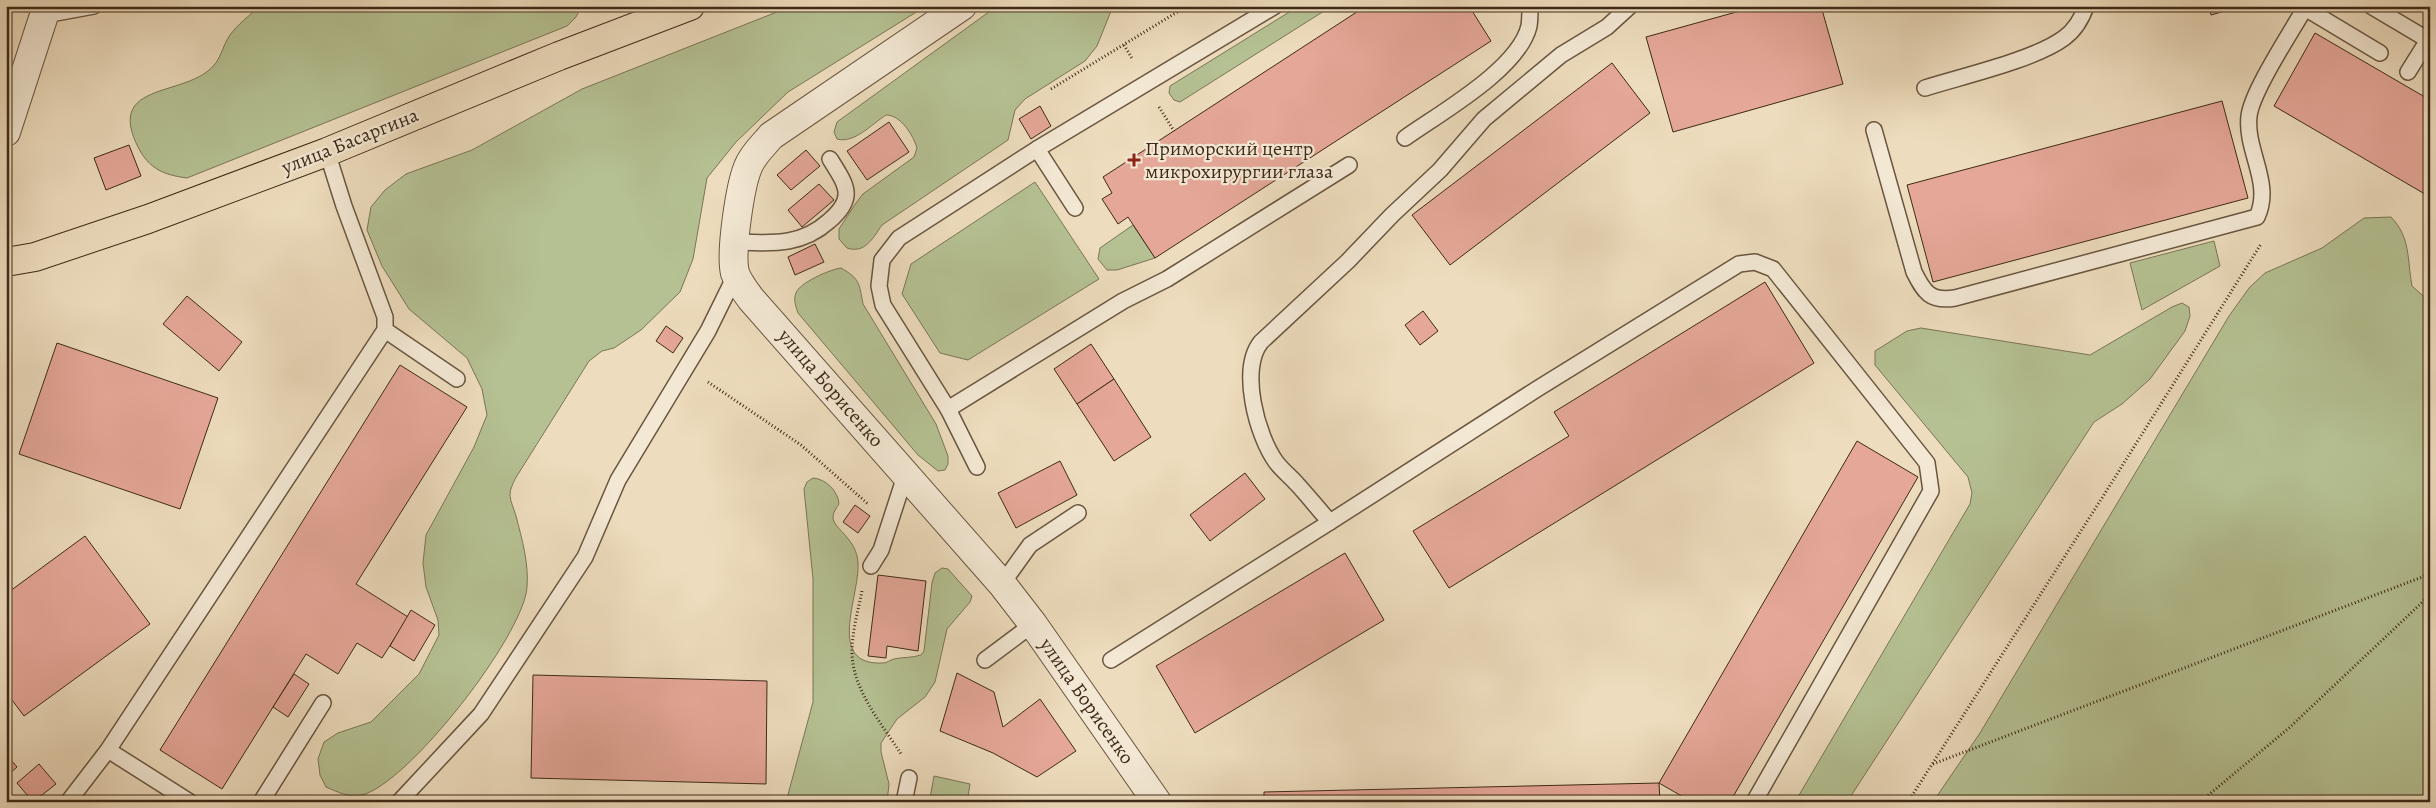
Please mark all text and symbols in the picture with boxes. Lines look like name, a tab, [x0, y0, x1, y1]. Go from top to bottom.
street label: улица Басаргина	[277, 101, 423, 181]
place label: Приморский центр микрохирургии глаза	[1145, 135, 1334, 185]
marker: Приморский центр микрохирургии глаза	[1127, 153, 1141, 167]
street label: улица Борисенко	[771, 322, 890, 453]
street label: улица Борисенко	[1033, 632, 1141, 770]

